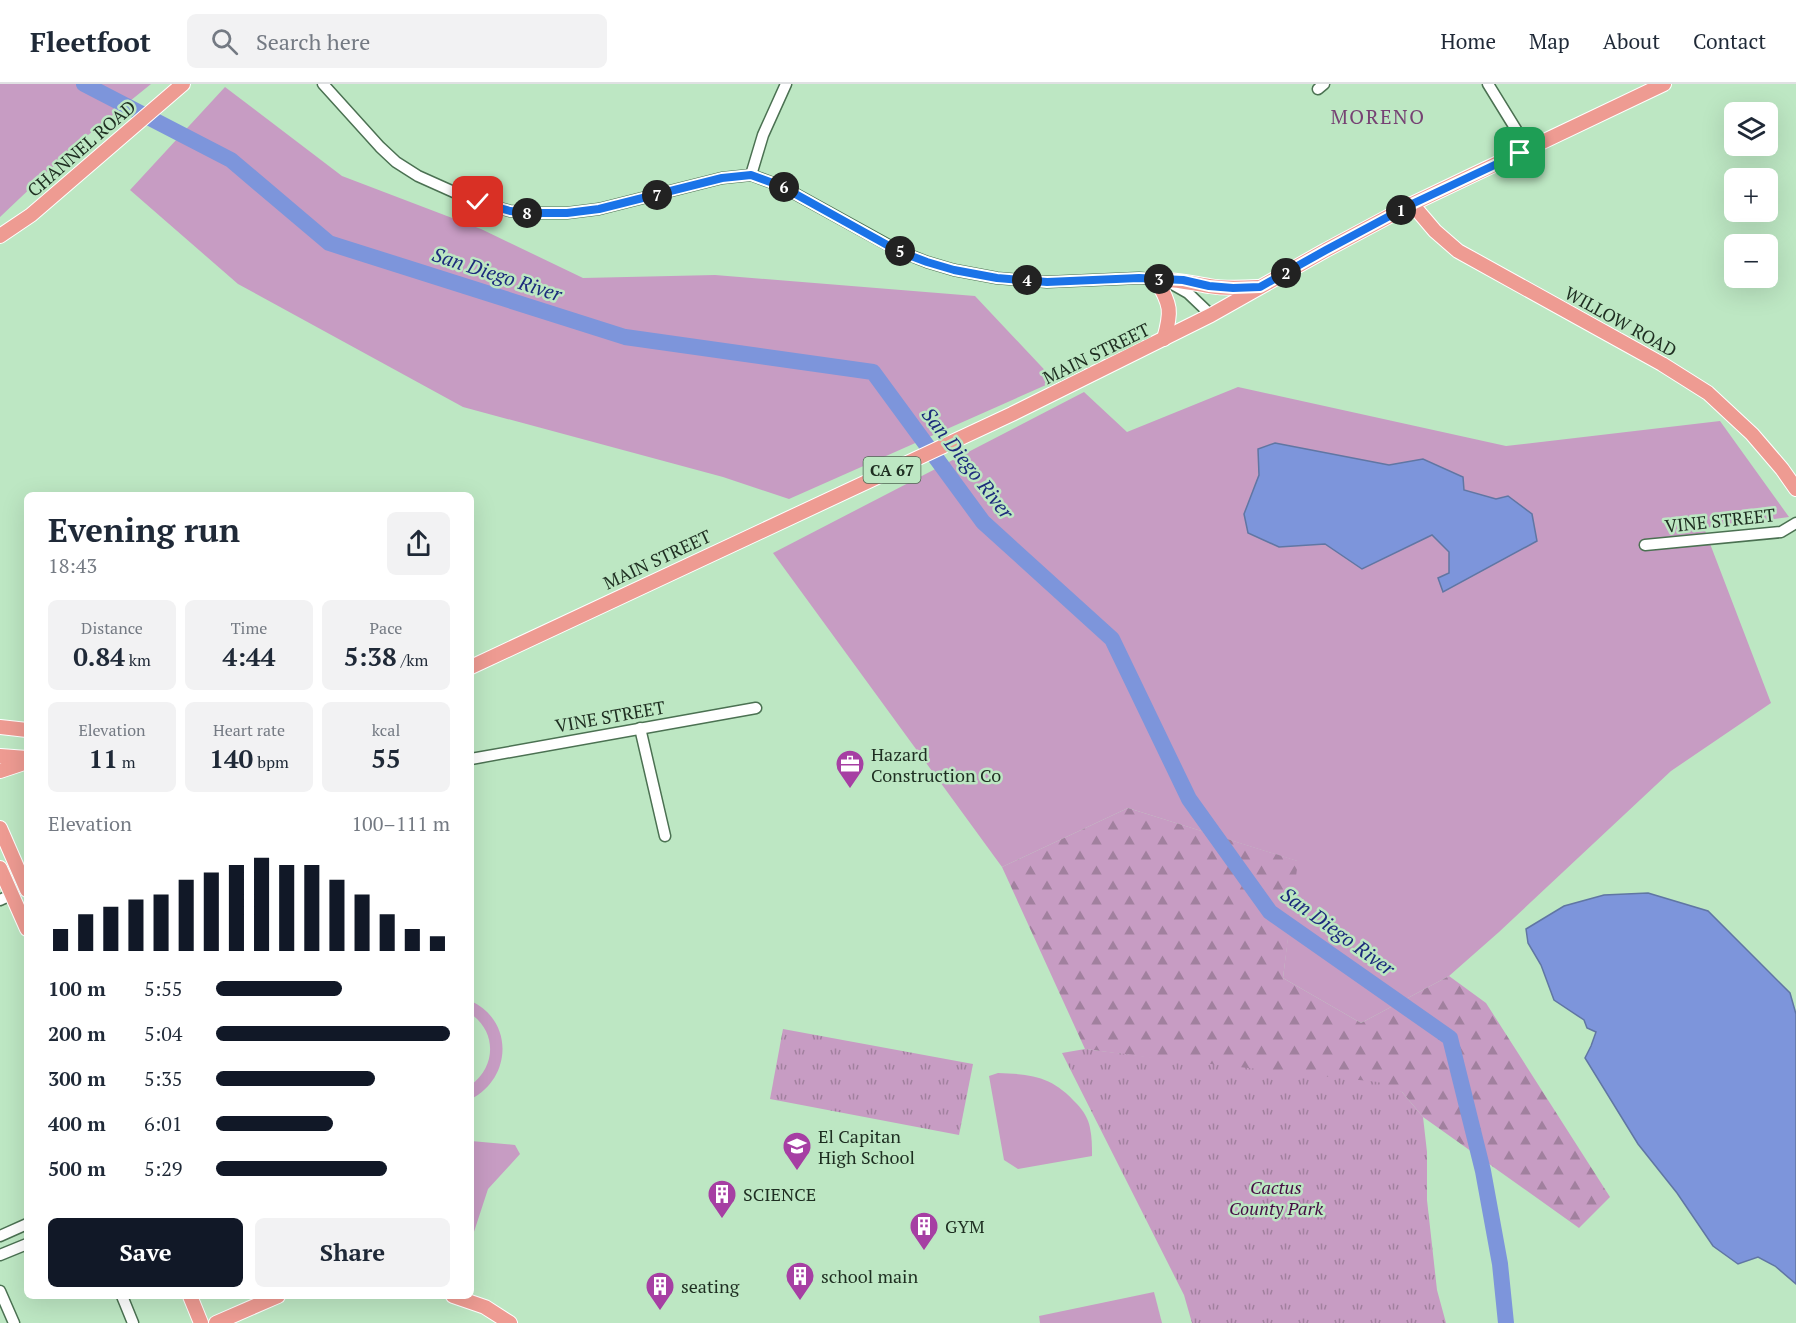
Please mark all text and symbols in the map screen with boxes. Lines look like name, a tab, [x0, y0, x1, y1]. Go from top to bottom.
search box	[187, 14, 607, 68]
text: Fleetfoot	[30, 23, 151, 60]
icon: search	[208, 25, 241, 58]
text: Search here	[256, 27, 370, 56]
text: Home	[1440, 27, 1496, 55]
text: Map	[1529, 27, 1570, 55]
text: About	[1603, 27, 1660, 55]
text: Contact	[1693, 27, 1766, 55]
street label: CHANNEL ROAD	[22, 94, 140, 202]
map controls	[1724, 102, 1778, 288]
button: layers	[1724, 102, 1778, 156]
district label: MORENO	[1331, 103, 1425, 130]
pin	[1494, 127, 1545, 178]
icon: arrive	[1503, 136, 1536, 169]
button: +	[1724, 168, 1778, 222]
pin: 6	[769, 172, 799, 202]
pin	[452, 176, 503, 227]
text: 6	[779, 176, 789, 198]
pin: 7	[642, 180, 672, 210]
text: 7	[652, 184, 662, 206]
icon: check	[461, 185, 494, 218]
pin: 1	[1386, 195, 1416, 225]
pin: 8	[512, 198, 542, 228]
text: 1	[1396, 199, 1406, 221]
text: 8	[522, 202, 532, 224]
button: −	[1724, 234, 1778, 288]
pin: 5	[885, 236, 915, 266]
water label: San Diego River	[429, 240, 566, 308]
text: 5	[895, 240, 905, 262]
pin: 2	[1271, 258, 1301, 288]
text: 2	[1281, 262, 1291, 284]
pin: 3	[1144, 264, 1174, 294]
pin: 4	[1012, 265, 1042, 295]
text: 3	[1154, 268, 1164, 290]
text: 4	[1022, 269, 1032, 291]
street label: WILLOW ROAD	[1561, 280, 1681, 362]
street label: MAIN STREET	[1039, 317, 1153, 389]
water label: San Diego River	[916, 402, 1021, 525]
road number: CA 67	[864, 457, 920, 483]
street label: VINE STREET	[1664, 502, 1776, 538]
text: Evening run	[48, 508, 240, 551]
button: share	[387, 512, 450, 575]
street label: MAIN STREET	[599, 524, 715, 594]
text: 18:43	[48, 552, 97, 579]
text: Distance	[81, 617, 143, 639]
text: Time	[231, 617, 267, 639]
text: Pace	[370, 617, 402, 639]
text: 0.84	[73, 639, 125, 673]
text: 4:44	[223, 639, 276, 673]
text: 5:38	[344, 639, 397, 673]
text: km	[125, 649, 151, 671]
text: /km	[397, 649, 428, 671]
street label: VINE STREET	[553, 695, 667, 737]
text: Elevation	[78, 719, 146, 741]
text: Heart rate	[213, 719, 285, 741]
text: kcal	[372, 719, 400, 741]
text: 11	[88, 741, 118, 775]
text: 140	[209, 741, 253, 775]
text: 55	[371, 741, 401, 775]
place label: Hazard Construction Co	[871, 742, 1001, 787]
office icon: Hazard Construction Co	[834, 748, 866, 790]
text: m	[118, 751, 136, 773]
text: bpm	[253, 751, 289, 773]
text: Elevation	[48, 810, 132, 837]
text: 100–111 m	[351, 810, 450, 837]
water label: San Diego River	[1276, 881, 1401, 982]
text: 100 m	[48, 975, 106, 1002]
text: 5:55	[144, 975, 183, 1002]
text: 200 m	[48, 1020, 106, 1047]
text: 5:04	[144, 1020, 183, 1047]
text: 300 m	[48, 1065, 106, 1092]
text: 5:35	[144, 1065, 183, 1092]
text: 400 m	[48, 1110, 106, 1137]
text: 6:01	[144, 1110, 183, 1137]
place label: El Capitan High School	[818, 1124, 915, 1169]
school or university icon: El Capitan High School	[781, 1130, 813, 1172]
text: 500 m	[48, 1155, 106, 1182]
text: 5:29	[144, 1155, 183, 1182]
park label: Cactus County Park	[1229, 1175, 1323, 1220]
building icon: SCIENCE	[706, 1178, 738, 1220]
place label: SCIENCE	[743, 1182, 816, 1206]
building icon: GYM	[908, 1210, 940, 1252]
place label: GYM	[945, 1214, 985, 1238]
button: Save	[48, 1218, 243, 1287]
button: Share	[255, 1218, 450, 1287]
building icon: school main	[784, 1260, 816, 1302]
place label: school main	[821, 1264, 918, 1288]
building icon: seating	[644, 1270, 676, 1312]
place label: seating	[681, 1274, 740, 1298]

